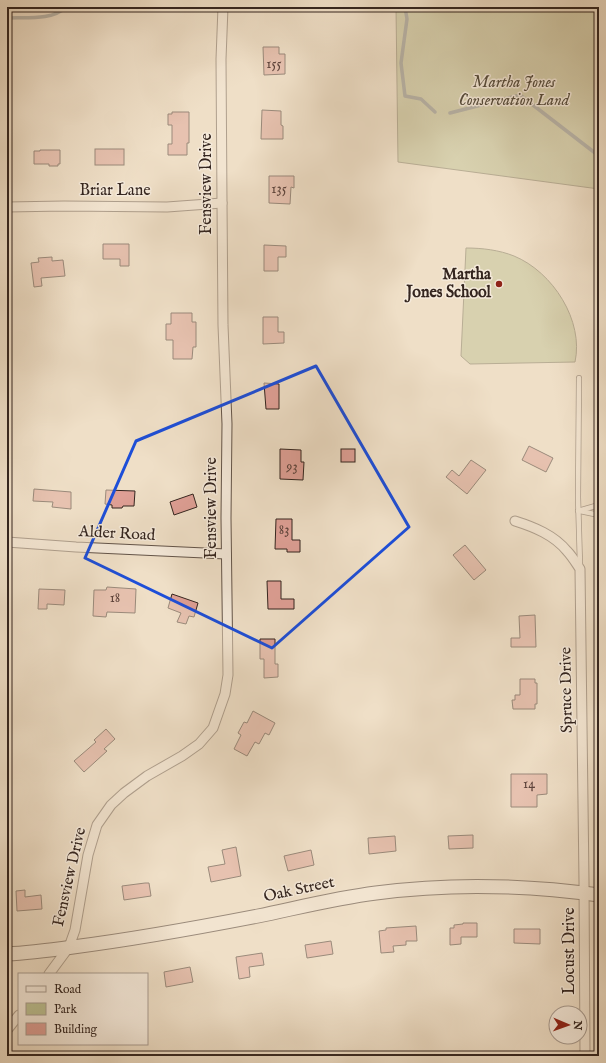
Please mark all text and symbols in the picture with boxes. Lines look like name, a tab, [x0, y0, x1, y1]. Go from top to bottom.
house number: 155	[266, 55, 282, 73]
park label: Martha Jones Conservation Land	[459, 73, 571, 111]
street label: Fensview Drive	[197, 133, 217, 235]
house number: 135	[271, 180, 287, 198]
street label: Briar Lane	[79, 181, 151, 201]
place label: Martha Jones School	[404, 265, 492, 303]
marker: Martha Jones School	[494, 279, 504, 289]
street label: Fensview Drive	[202, 457, 222, 559]
house number: 93	[285, 458, 298, 476]
house number: 83	[279, 521, 289, 539]
street label: Alder Road	[77, 522, 156, 546]
house number: 18	[110, 589, 120, 607]
street label: Spruce Drive	[556, 647, 578, 733]
house number: 14	[523, 775, 535, 793]
street label: Fensview Drive	[49, 825, 91, 929]
street label: Oak Street	[262, 873, 337, 907]
street label: Locust Drive	[560, 907, 580, 995]
legend	[18, 973, 148, 1045]
text: Road	[54, 982, 82, 997]
text: Park	[54, 1002, 77, 1017]
north arrow	[548, 1005, 588, 1045]
text: N	[570, 1019, 584, 1031]
text: Building	[54, 1022, 98, 1037]

